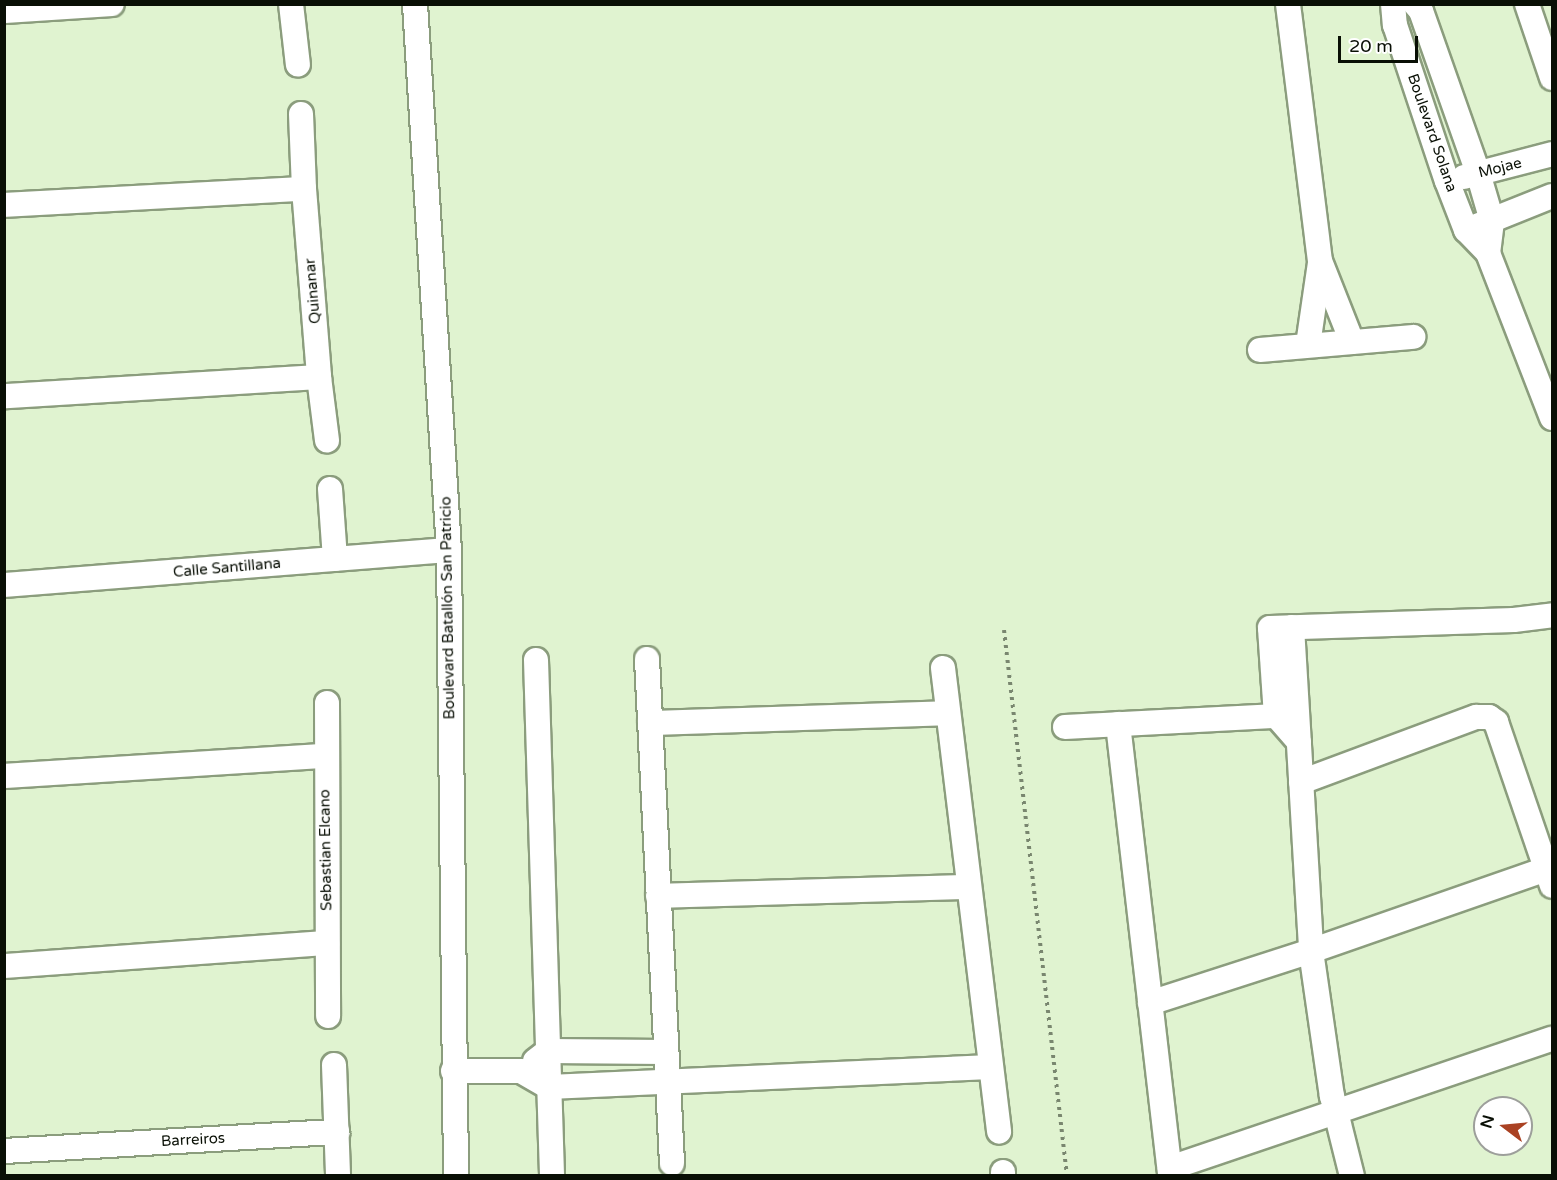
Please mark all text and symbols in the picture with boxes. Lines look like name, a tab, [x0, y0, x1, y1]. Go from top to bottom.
scale bar	[1341, 24, 1420, 62]
text: 20 m	[1349, 35, 1393, 57]
street label: Boulevard Solana	[1403, 71, 1461, 195]
street label: Mojae	[1476, 154, 1524, 182]
street label: Quinanar	[301, 257, 325, 325]
street label: Boulevard Batallón San Patricio	[437, 496, 459, 720]
street label: Calle Santillana	[172, 554, 282, 582]
street label: Sebastian Elcano	[316, 789, 336, 911]
north arrow	[1473, 1096, 1533, 1156]
text: N	[1476, 1113, 1499, 1131]
street label: Barreiros	[160, 1129, 226, 1151]

